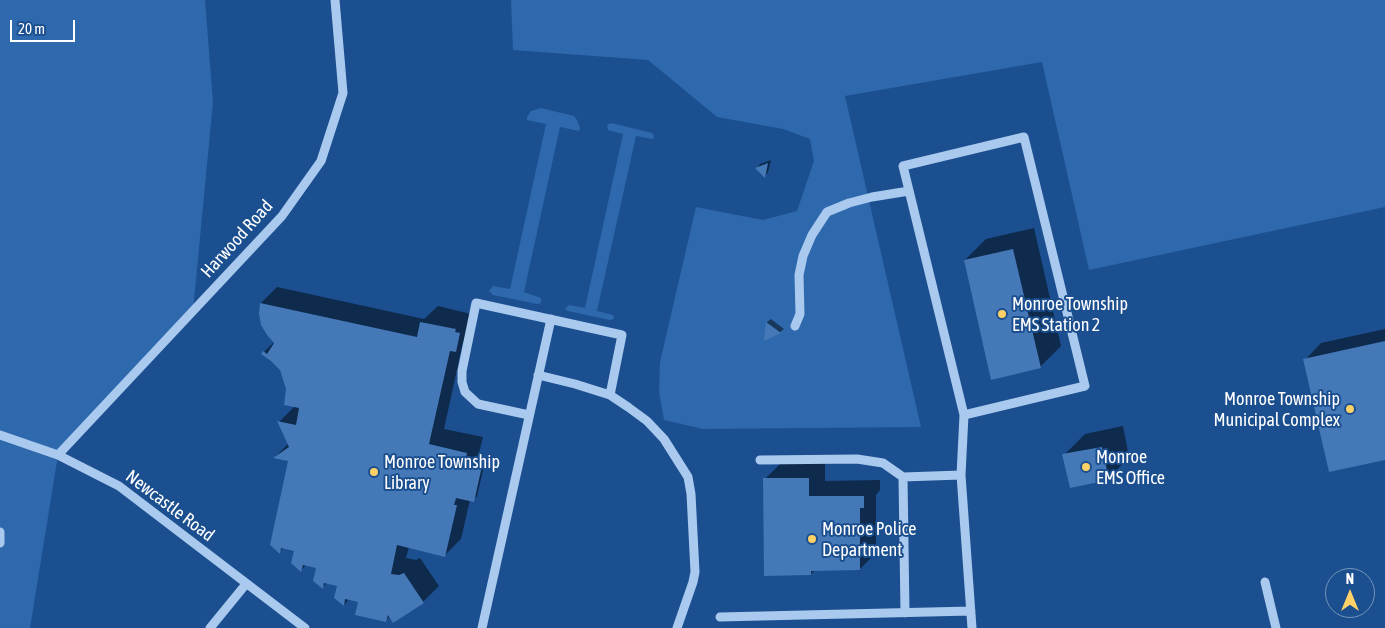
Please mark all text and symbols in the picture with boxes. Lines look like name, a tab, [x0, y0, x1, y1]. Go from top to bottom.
scale bar	[12, 10, 78, 42]
text: 20 m	[18, 20, 45, 37]
street label: Harwood Road	[197, 196, 277, 282]
place label: Monroe Township EMS Station 2	[1012, 293, 1128, 336]
marker: Monroe Township EMS Station 2	[996, 308, 1008, 320]
place label: Monroe Township Municipal Complex	[1214, 388, 1340, 430]
marker: Monroe Township Municipal Complex	[1344, 403, 1356, 415]
place label: Monroe EMS Office	[1096, 446, 1165, 488]
place label: Monroe Township Library	[384, 451, 500, 494]
marker: Monroe EMS Office	[1080, 461, 1092, 473]
street label: Newcastle Road	[121, 466, 219, 546]
marker: Monroe Township Library	[368, 466, 380, 478]
place label: Monroe Police Department	[822, 518, 916, 560]
marker: Monroe Police Department	[806, 533, 818, 545]
north arrow	[1325, 568, 1375, 618]
text: N	[1346, 571, 1354, 587]

